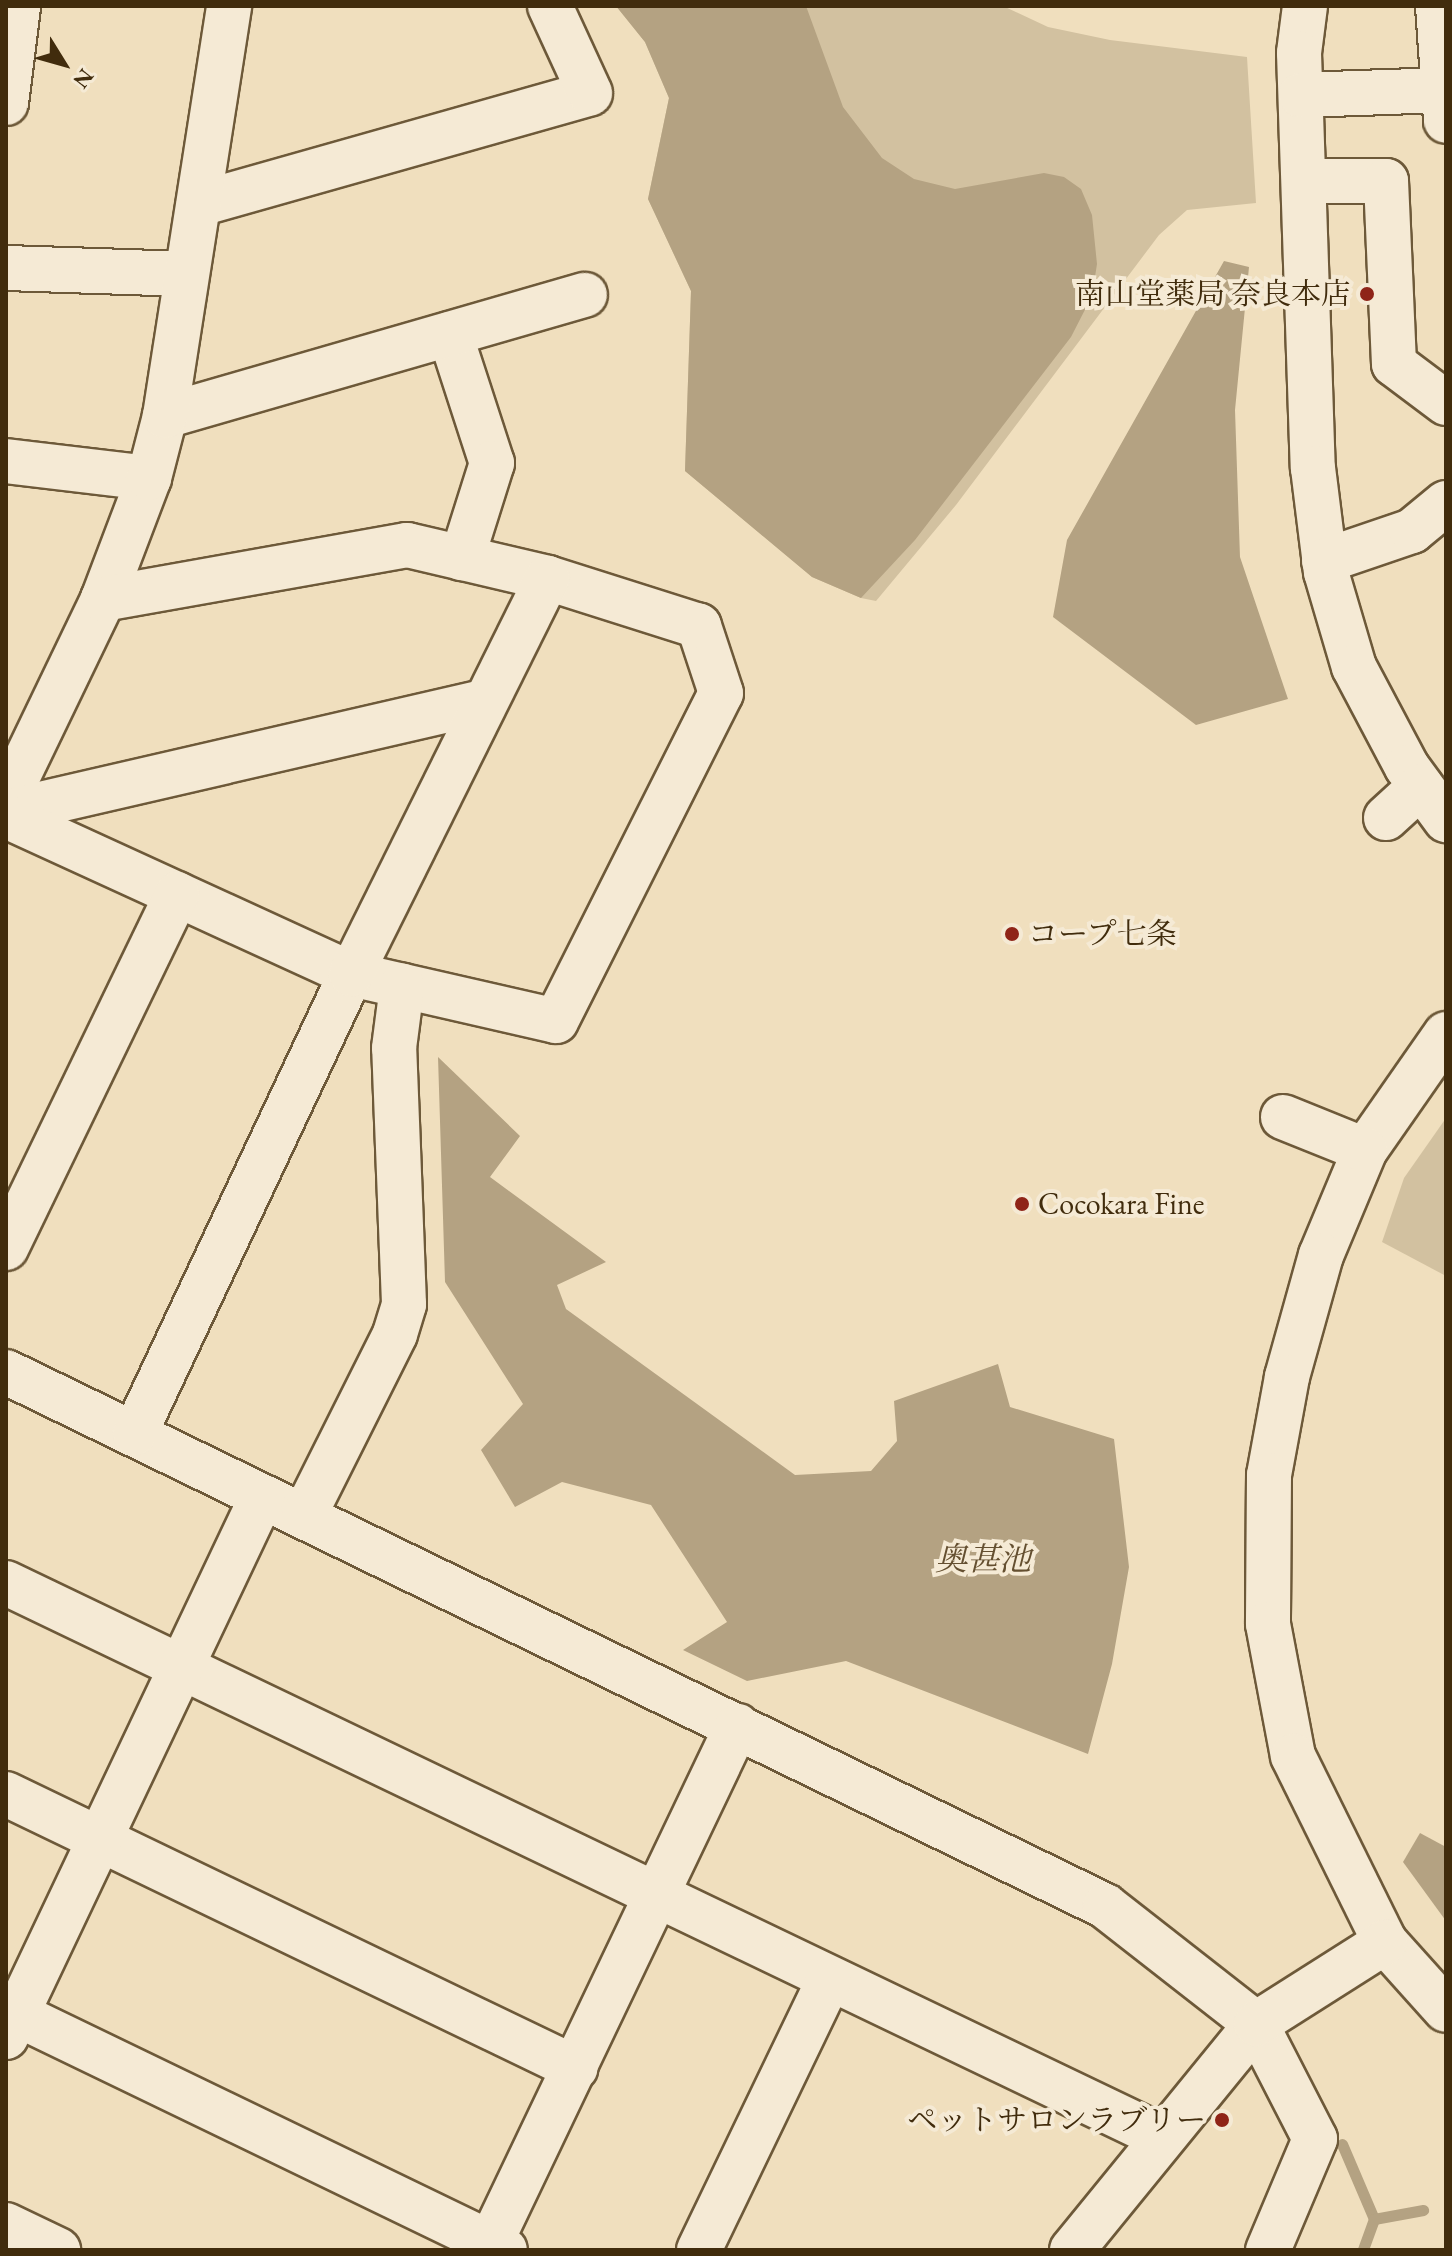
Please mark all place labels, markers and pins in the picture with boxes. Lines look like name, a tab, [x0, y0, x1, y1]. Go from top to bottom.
place label: 南山堂薬局 奈良本店	[1075, 276, 1351, 312]
marker: 南山堂薬局 奈良本店	[1358, 285, 1376, 303]
place label: コープ七条	[1028, 916, 1178, 952]
marker: コープ七条	[1003, 925, 1021, 943]
place label: Cocokara Fine	[1038, 1186, 1204, 1222]
marker: Cocokara Fine	[1013, 1195, 1031, 1213]
place label: ペットサロンラブリー	[906, 2102, 1206, 2138]
marker: ペットサロンラブリー	[1213, 2111, 1231, 2129]

